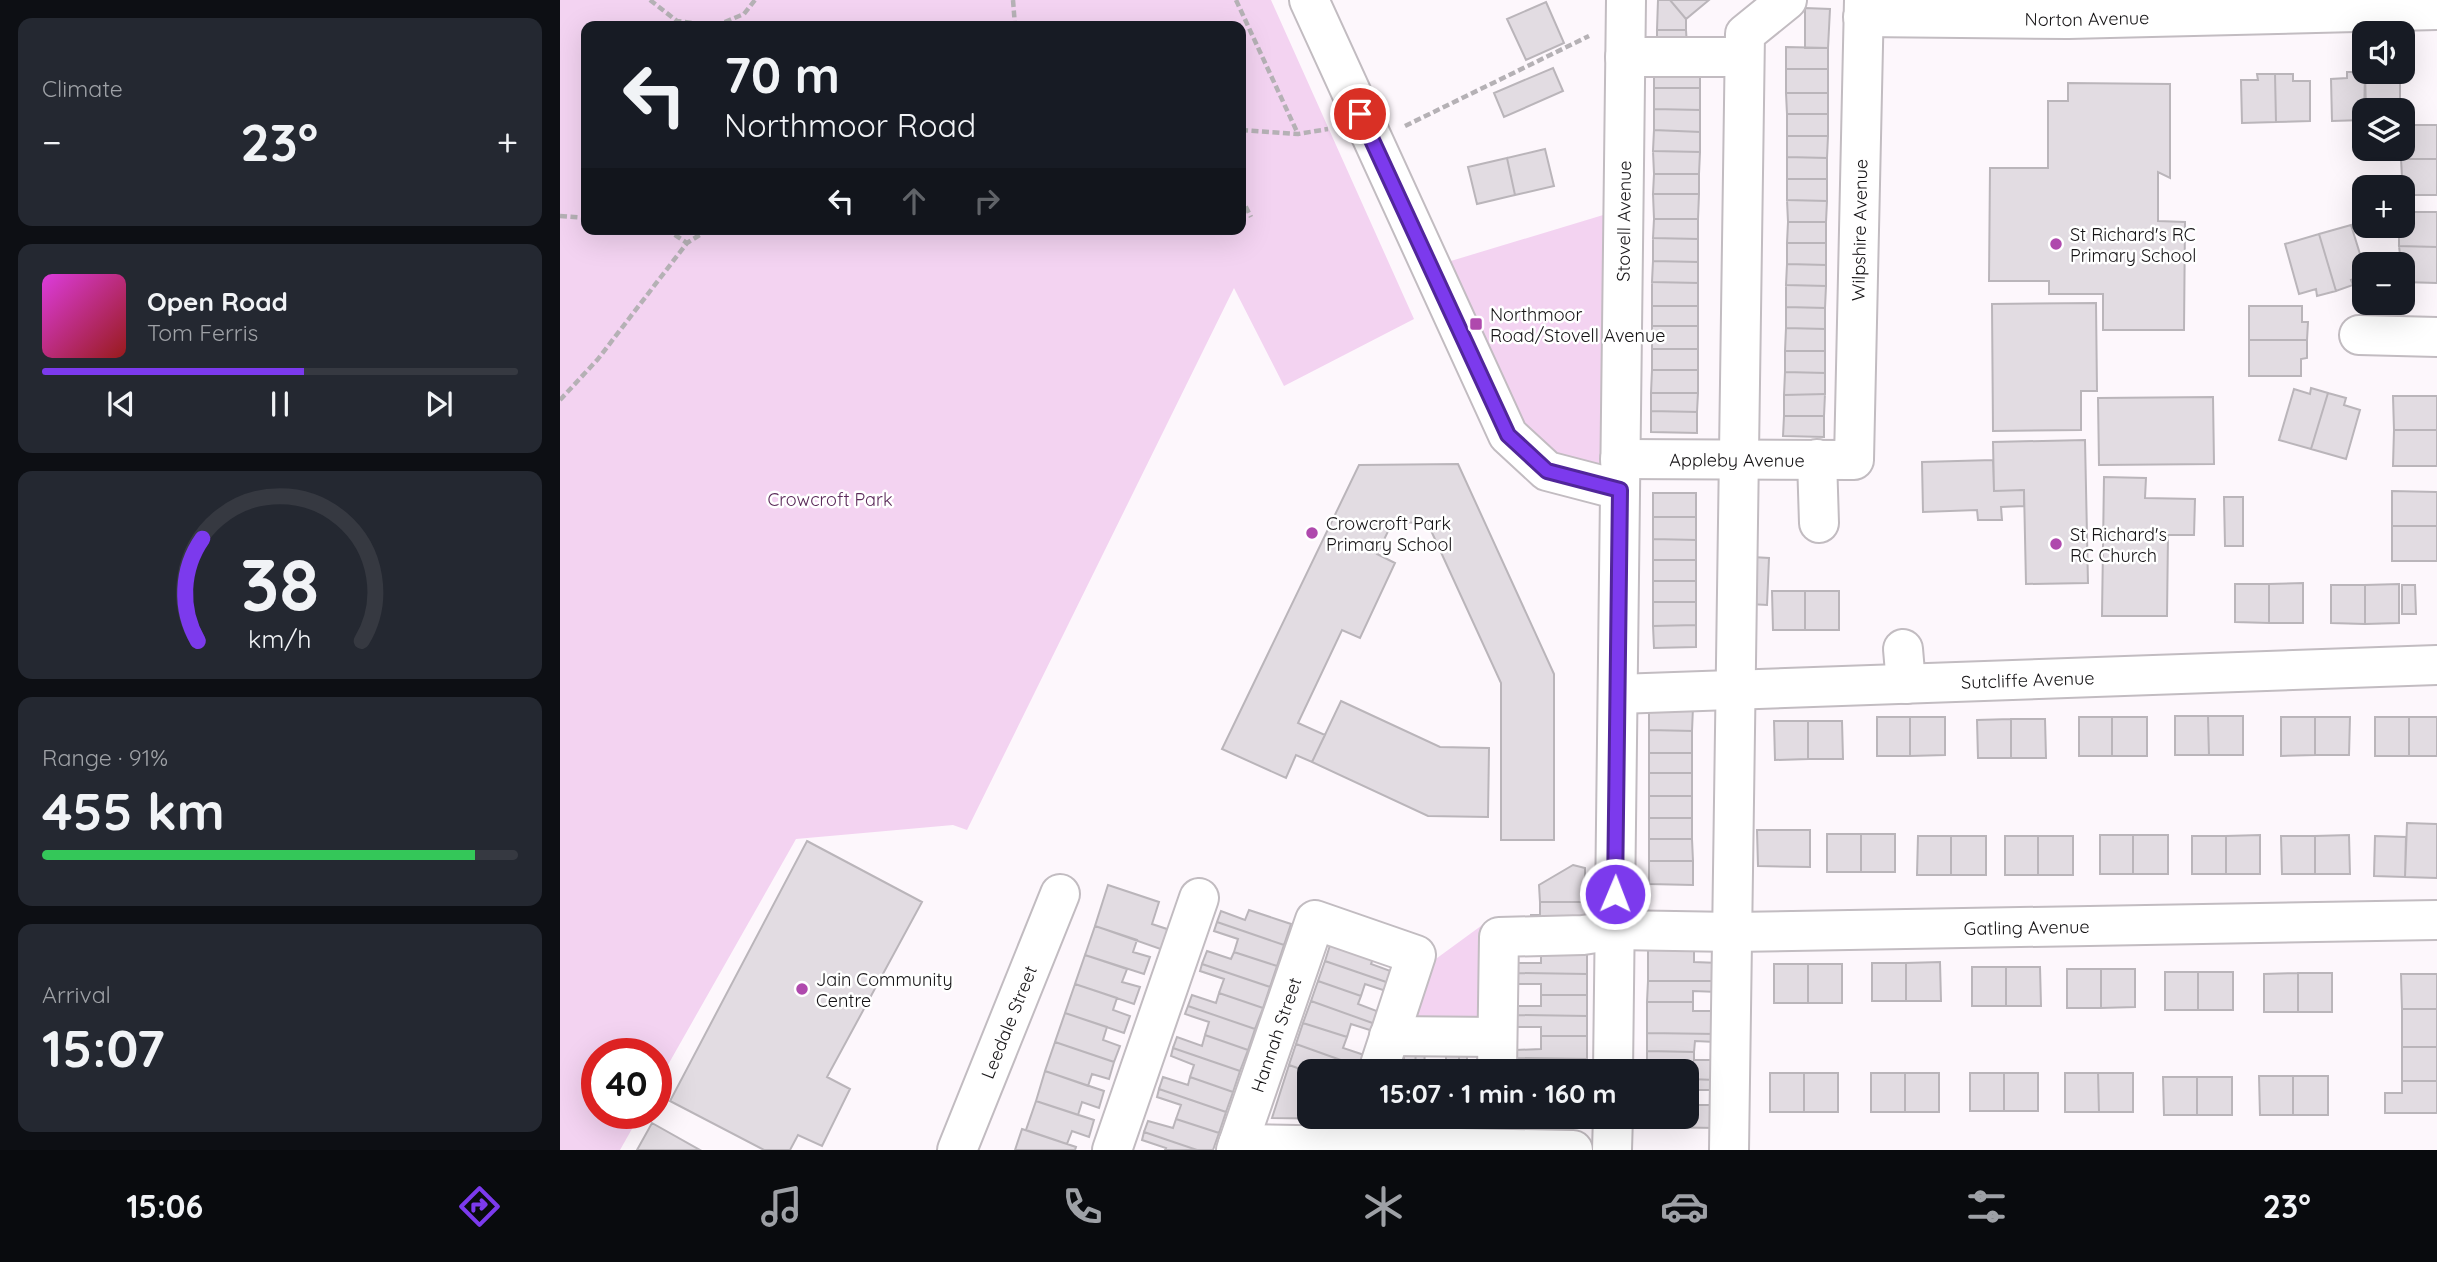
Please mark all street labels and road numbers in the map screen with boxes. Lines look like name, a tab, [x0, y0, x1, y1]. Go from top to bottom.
street label: Norton Avenue	[2025, 6, 2150, 31]
street label: Wilpshire Avenue	[1846, 159, 1872, 301]
street label: Stovell Avenue	[1611, 160, 1636, 282]
street label: Appleby Avenue	[1669, 448, 1805, 471]
street label: Sutcliffe Avenue	[1961, 666, 2095, 693]
street label: Gatling Avenue	[1963, 914, 2090, 940]
street label: Leedale Street	[975, 962, 1042, 1082]
street label: Hannah Street	[1245, 974, 1306, 1095]

